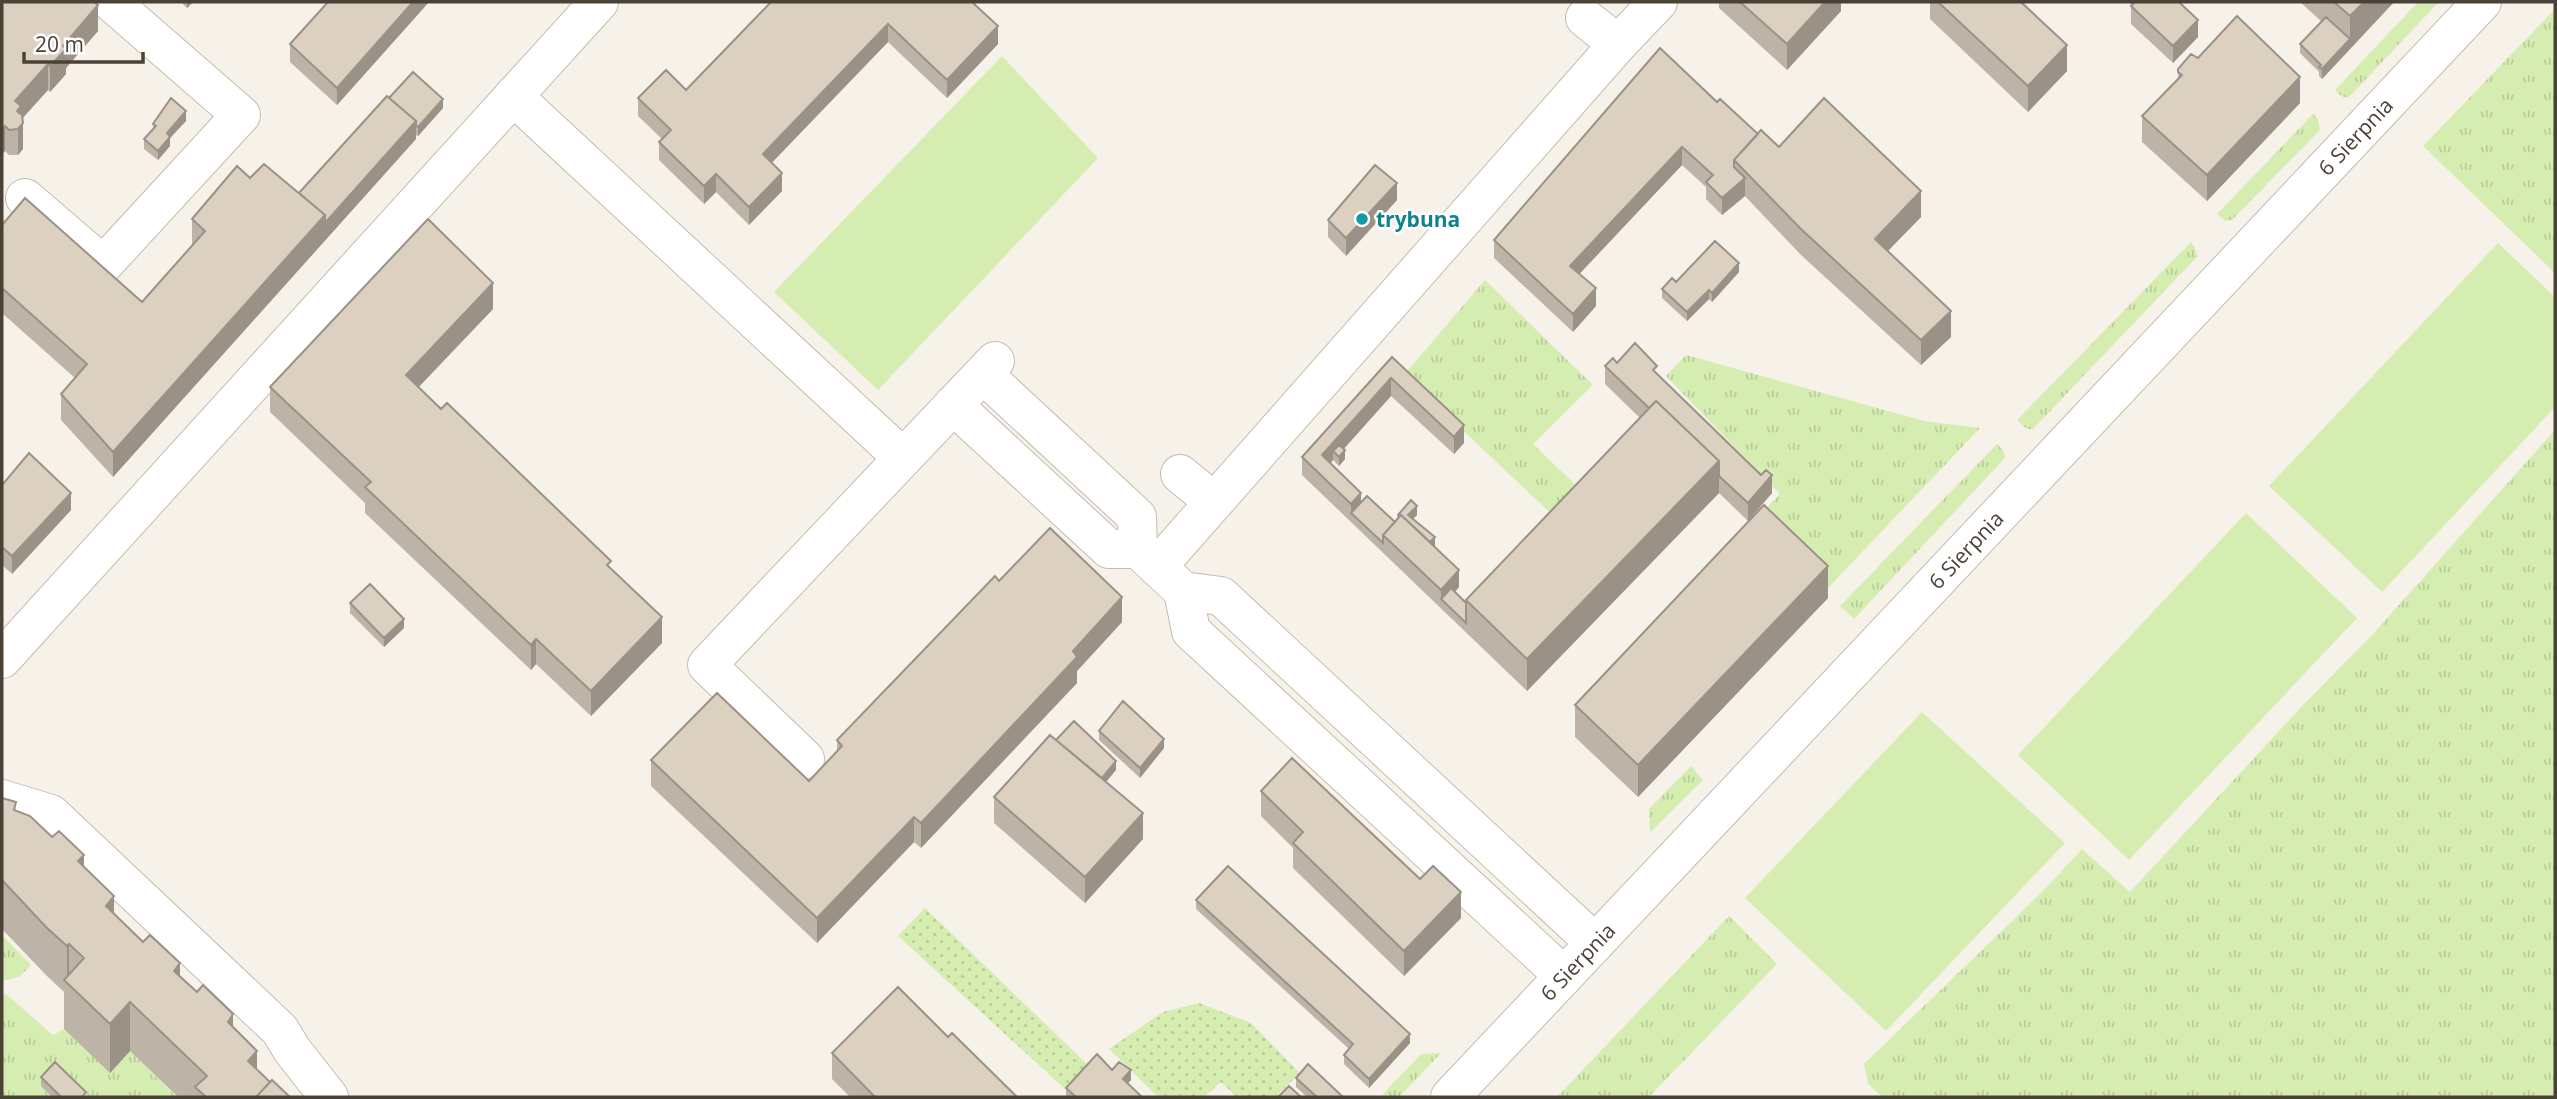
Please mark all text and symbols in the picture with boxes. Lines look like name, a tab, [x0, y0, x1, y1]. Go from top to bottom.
scale bar	[24, 21, 144, 65]
text: 20 m	[35, 30, 84, 58]
street label: 6 Sierpnia	[2312, 91, 2399, 181]
place label: trybuna	[1376, 205, 1460, 233]
marker: trybuna	[1354, 211, 1370, 227]
street label: 6 Sierpnia	[1922, 505, 2009, 595]
street label: 6 Sierpnia	[1534, 917, 1621, 1007]

